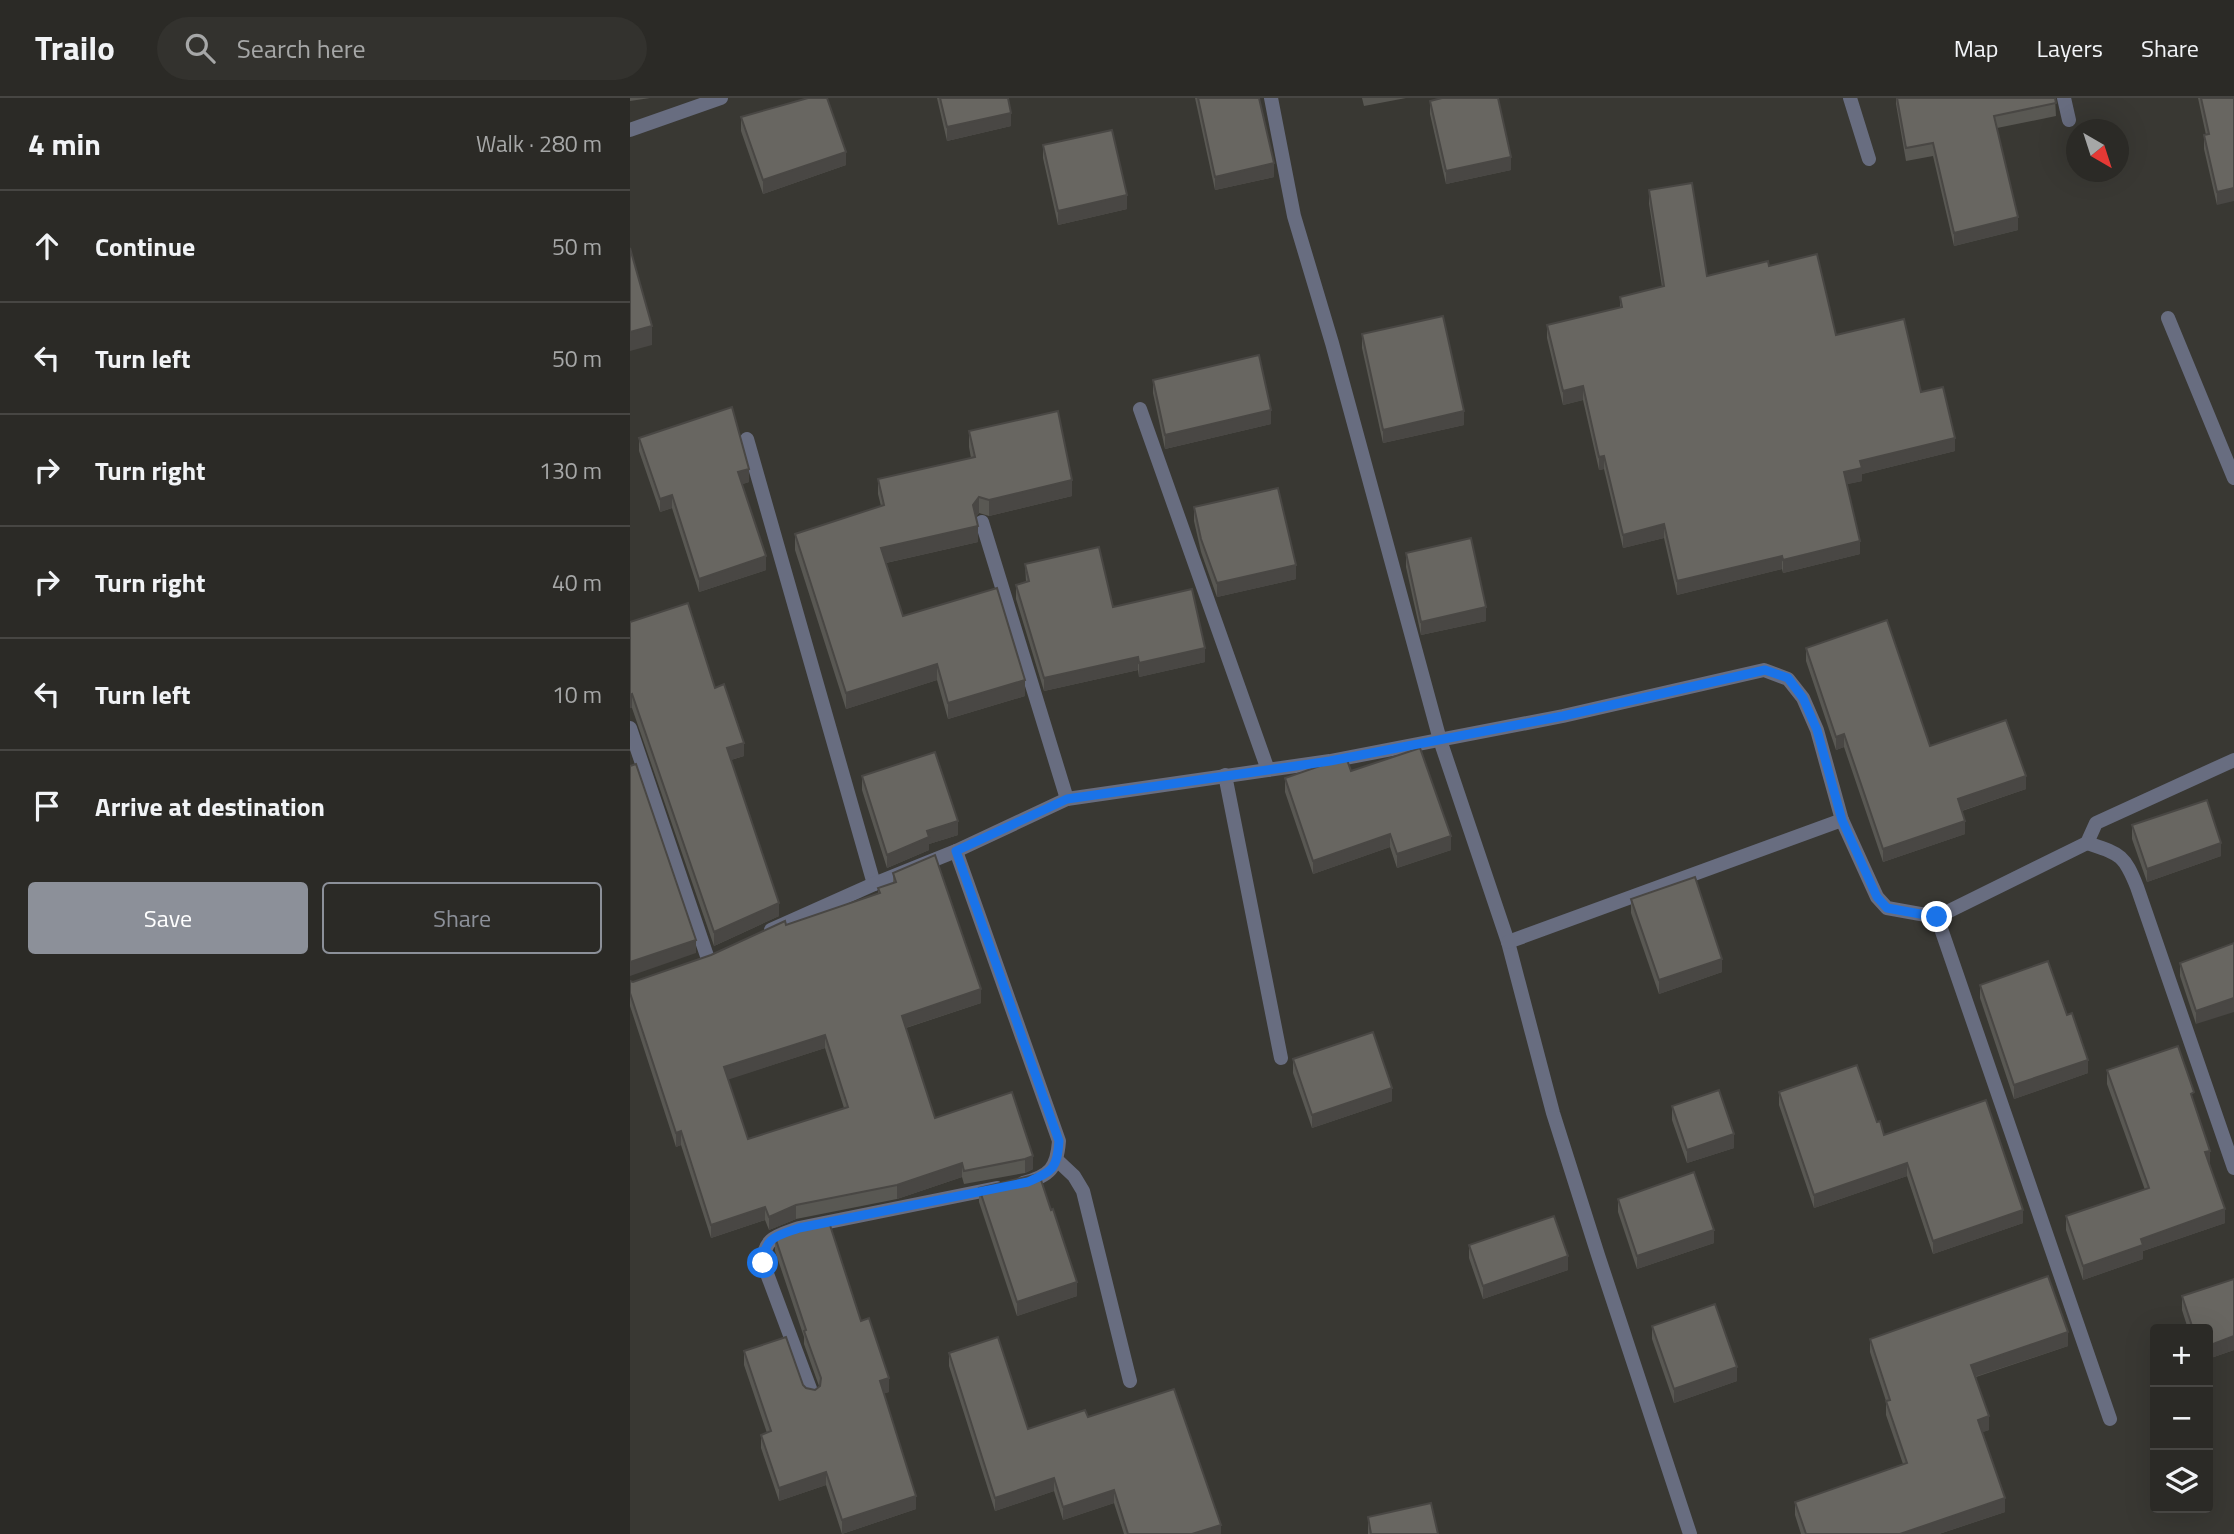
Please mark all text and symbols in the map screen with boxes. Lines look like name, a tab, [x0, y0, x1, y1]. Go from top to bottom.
search box	[157, 17, 647, 80]
text: Trailo	[35, 23, 115, 73]
icon: search	[181, 29, 219, 67]
text: Search here	[237, 29, 366, 68]
text: Map	[1954, 30, 1999, 66]
text: Layers	[2037, 30, 2103, 66]
text: Share	[2141, 30, 2199, 66]
north arrow	[2066, 119, 2129, 182]
text: 4 min	[28, 121, 101, 167]
text: Walk · 280 m	[476, 126, 602, 161]
icon: ahead	[28, 227, 66, 265]
text: Continue	[95, 227, 195, 266]
text: 50 m	[552, 229, 602, 264]
icon: left	[28, 339, 66, 377]
text: Turn left	[95, 339, 190, 378]
text: 50 m	[552, 341, 602, 376]
icon: right	[28, 451, 66, 489]
text: Turn right	[95, 451, 206, 490]
text: 130 m	[539, 453, 602, 488]
icon: right	[28, 563, 66, 601]
text: Turn right	[95, 563, 206, 602]
text: 40 m	[552, 565, 602, 600]
icon: left	[28, 675, 66, 713]
text: Turn left	[95, 675, 190, 714]
text: 10 m	[552, 677, 602, 712]
icon: arrive	[28, 787, 66, 825]
text: Arrive at destination	[95, 787, 325, 826]
button: Save	[28, 882, 308, 954]
button: Share	[322, 882, 602, 954]
route end	[1921, 901, 1952, 932]
route start	[747, 1247, 778, 1278]
map controls	[2150, 1324, 2213, 1513]
button: +	[2150, 1324, 2213, 1387]
button: −	[2150, 1387, 2213, 1450]
button: layers	[2150, 1450, 2213, 1513]

